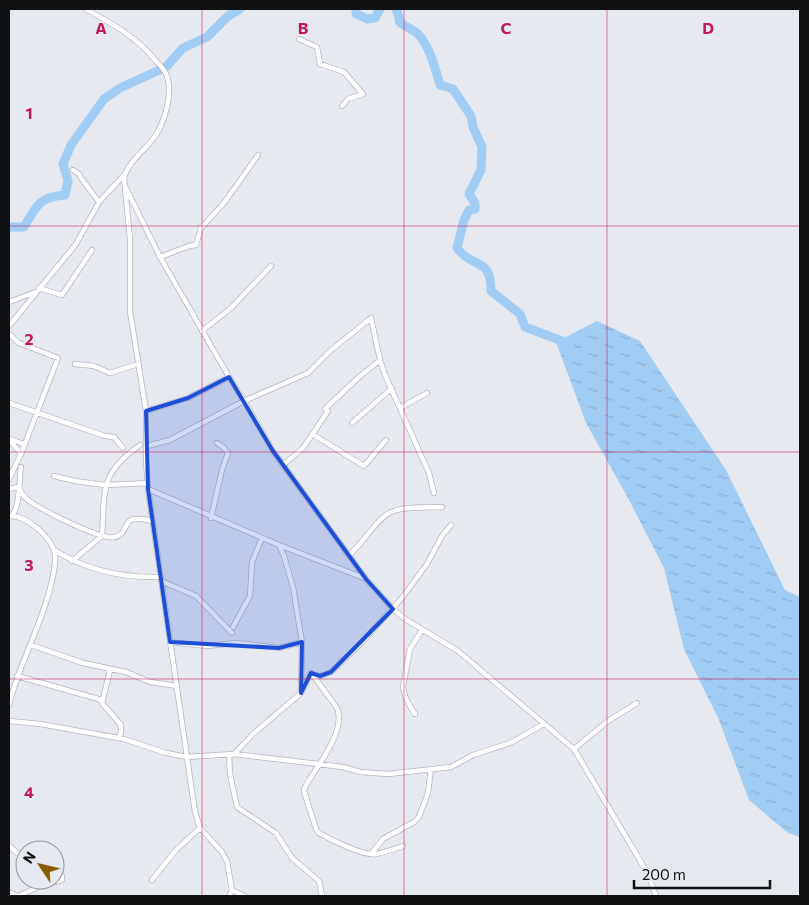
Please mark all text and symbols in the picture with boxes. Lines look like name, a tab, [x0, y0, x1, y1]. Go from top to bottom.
text: A	[95, 18, 107, 37]
text: B	[298, 18, 309, 37]
text: C	[501, 18, 512, 37]
text: D	[702, 18, 714, 37]
text: 1	[25, 103, 33, 122]
text: 2	[24, 329, 34, 348]
text: 3	[24, 555, 34, 574]
text: 4	[24, 782, 34, 801]
north arrow	[15, 840, 65, 890]
text: N	[19, 848, 39, 866]
scale bar	[634, 858, 770, 890]
text: 200 m	[642, 865, 686, 883]

